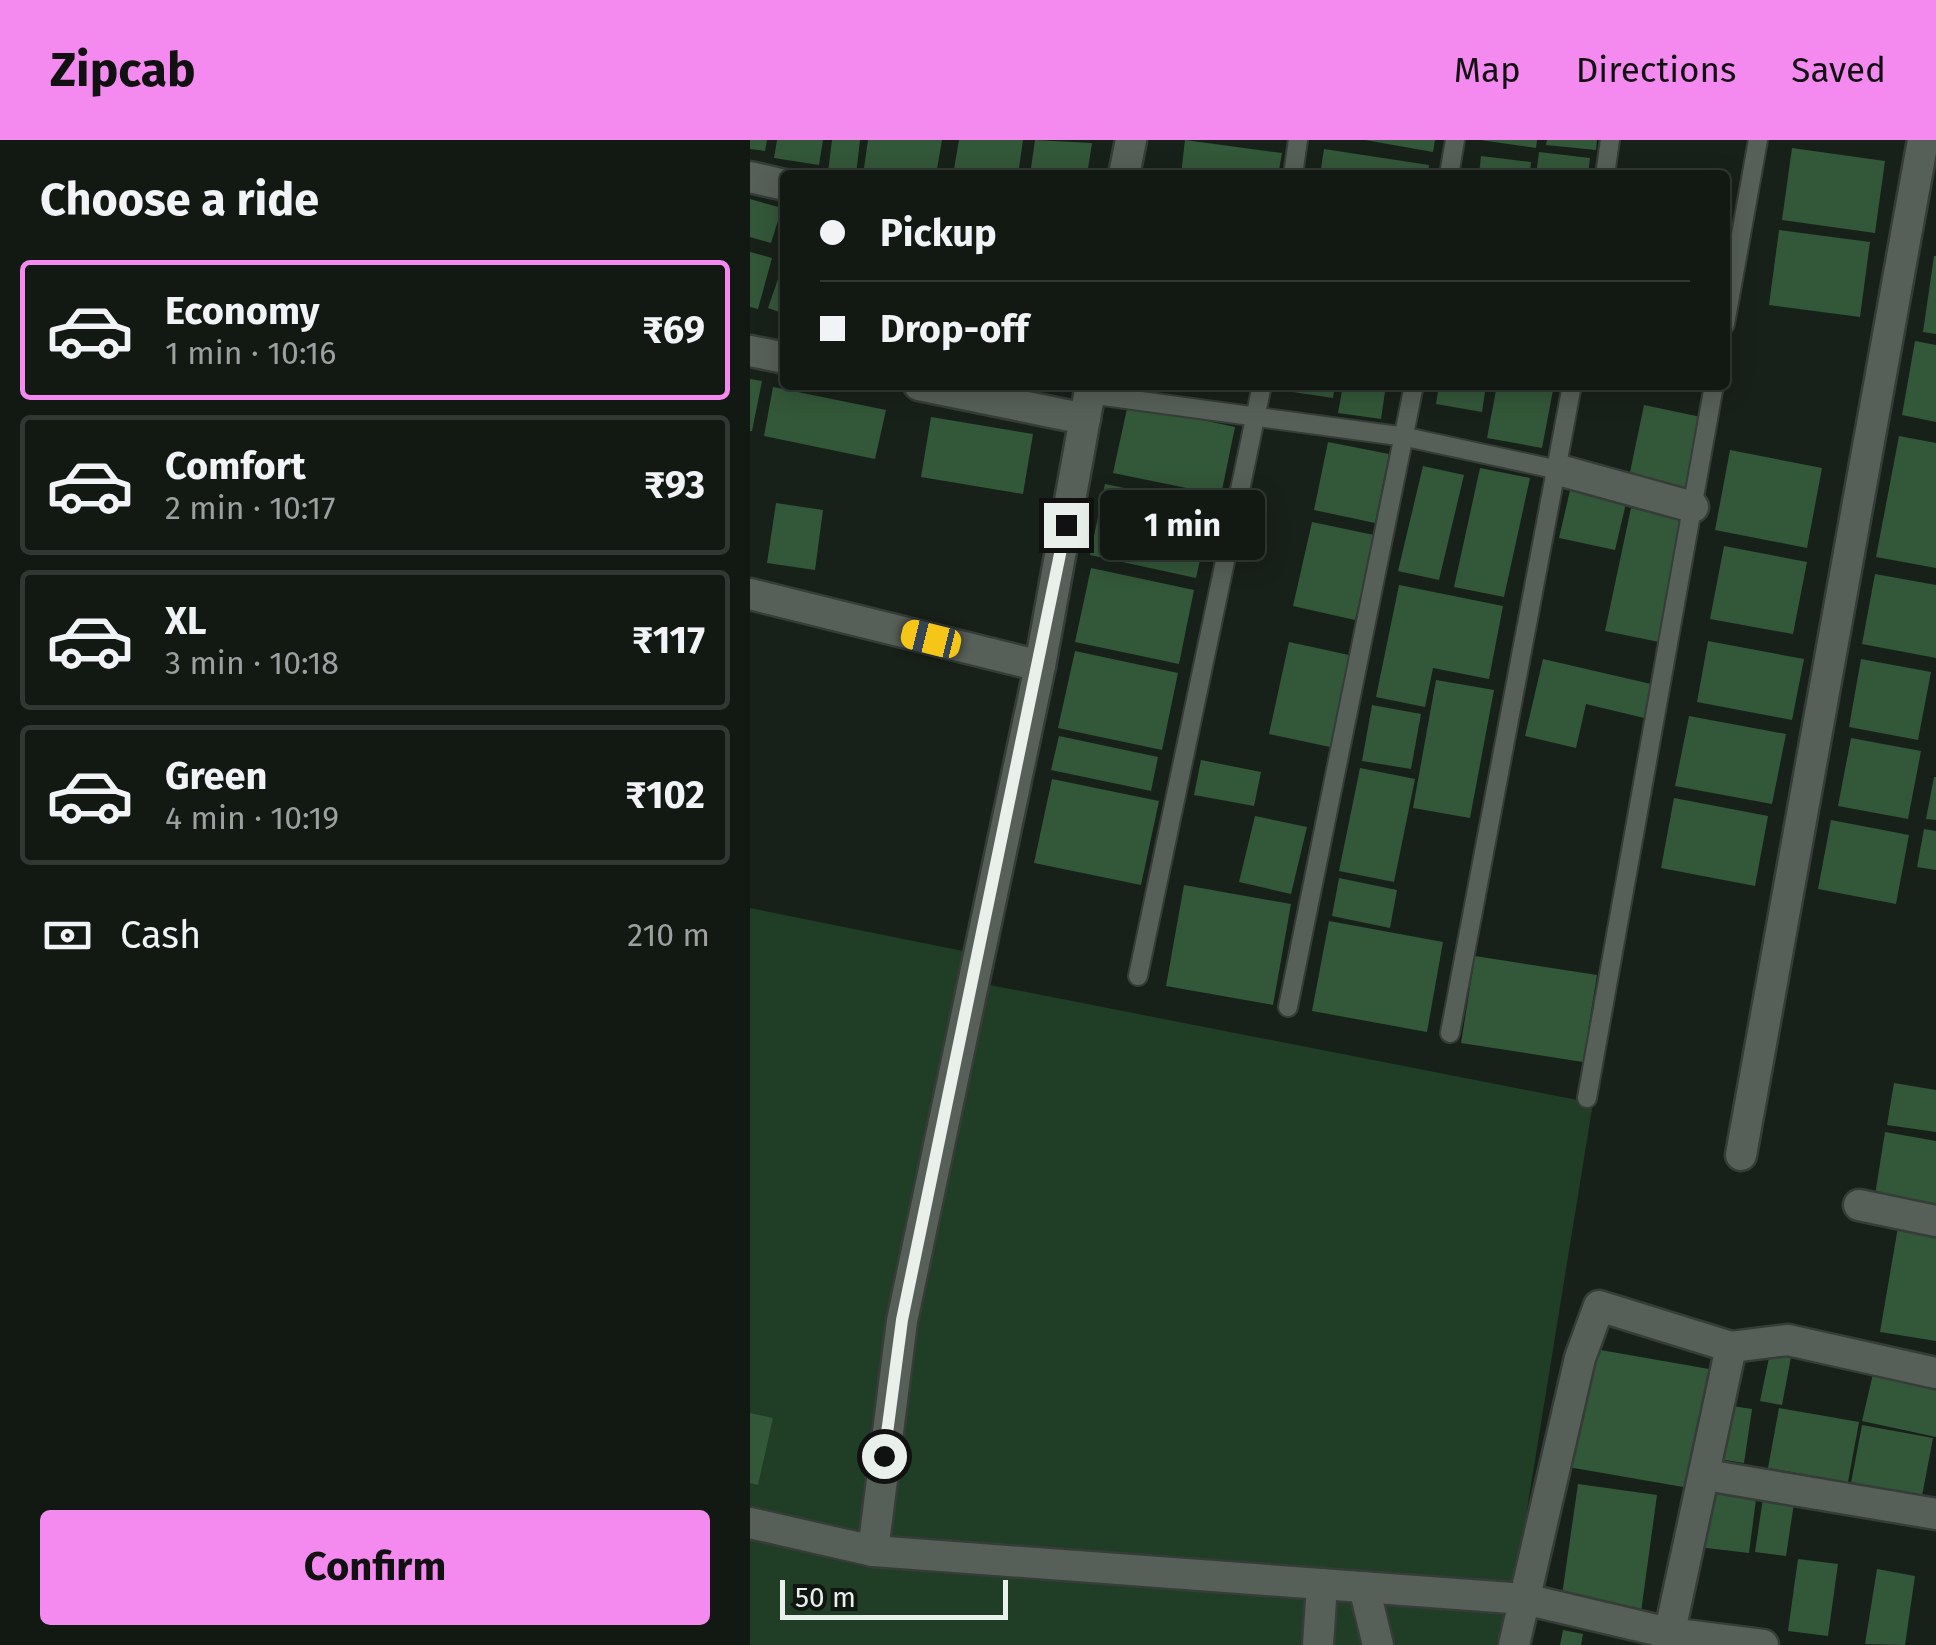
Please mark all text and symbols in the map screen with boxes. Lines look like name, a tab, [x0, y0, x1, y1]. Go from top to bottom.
text: Zipcab	[50, 41, 196, 99]
text: Map	[1454, 49, 1521, 91]
text: Directions	[1576, 49, 1736, 91]
text: Saved	[1791, 49, 1886, 91]
text: Choose a ride	[40, 173, 319, 227]
text: Pickup	[880, 210, 997, 256]
icon: car	[45, 285, 135, 375]
text: Economy	[165, 288, 320, 334]
text: Drop-off	[880, 306, 1028, 352]
text: ₹69	[642, 307, 705, 353]
text: 1 min · 10:16	[165, 334, 336, 372]
icon: car	[45, 440, 135, 530]
text: Comfort	[165, 443, 306, 489]
text: ₹93	[644, 462, 705, 508]
text: 2 min · 10:17	[165, 489, 335, 527]
callout: 1 min	[1101, 490, 1266, 560]
route end	[1044, 503, 1089, 548]
text: 1 min	[1144, 506, 1221, 544]
icon: car	[45, 595, 135, 685]
text: XL	[165, 598, 207, 644]
text: ₹117	[632, 617, 705, 663]
car	[898, 617, 964, 661]
text: 3 min · 10:18	[165, 644, 339, 682]
icon: car	[45, 750, 135, 840]
text: Green	[165, 753, 268, 799]
text: ₹102	[625, 772, 705, 818]
text: 4 min · 10:19	[165, 799, 339, 837]
icon: cash	[40, 908, 95, 963]
text: Cash	[120, 912, 201, 958]
text: 210 m	[627, 916, 710, 954]
route start	[862, 1434, 907, 1479]
button: Confirm	[40, 1510, 710, 1625]
scale bar	[780, 1575, 1008, 1620]
text: 50 m	[795, 1581, 856, 1614]

